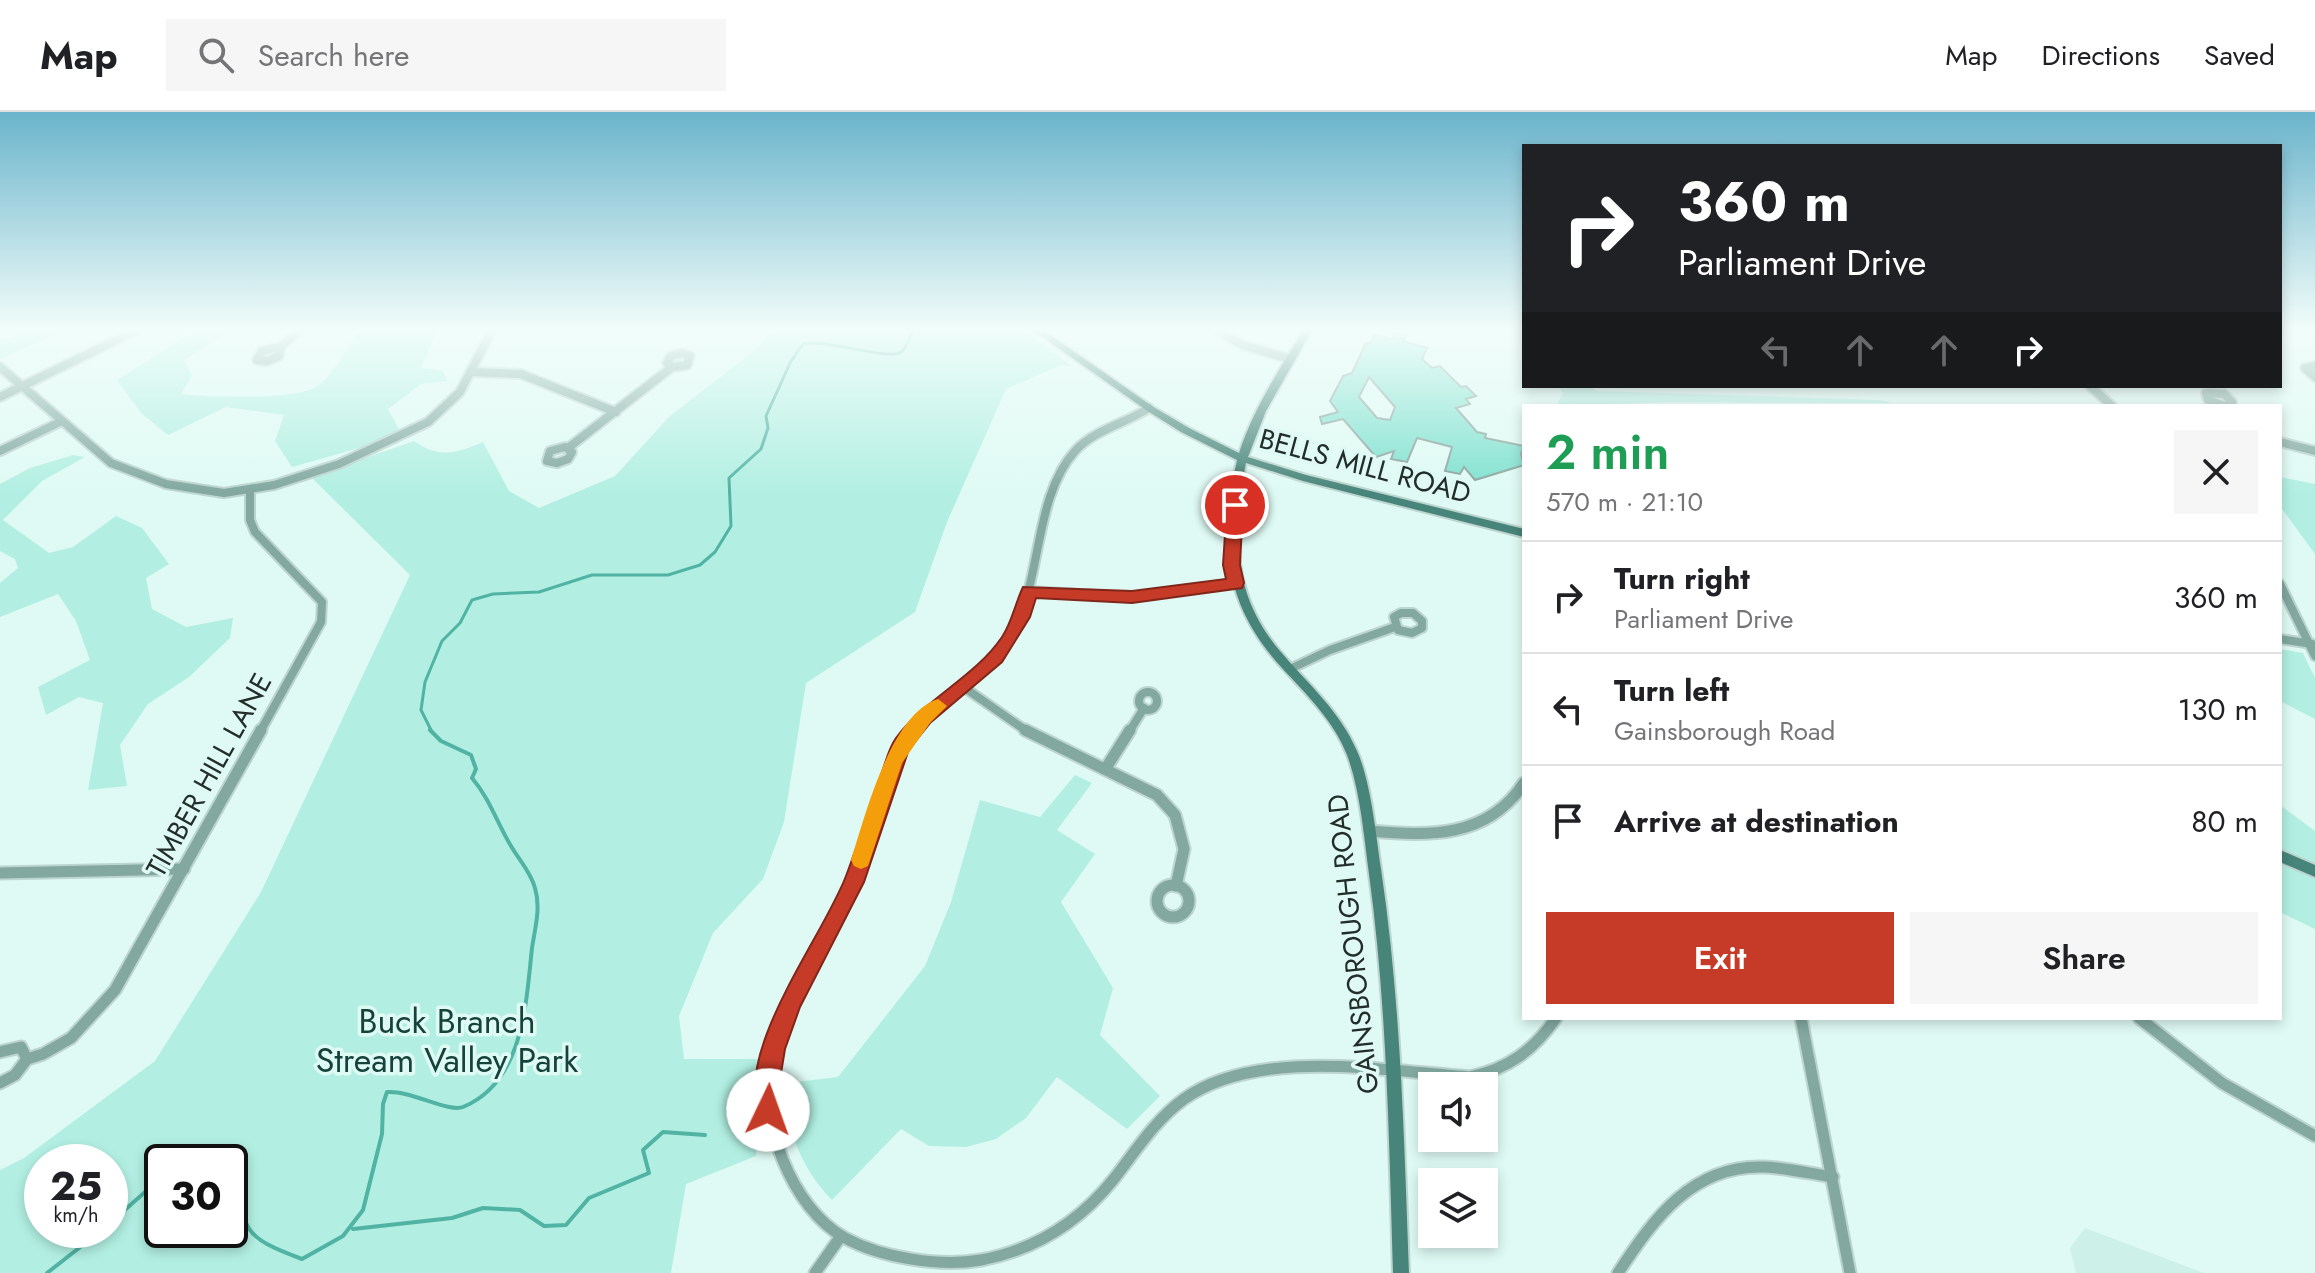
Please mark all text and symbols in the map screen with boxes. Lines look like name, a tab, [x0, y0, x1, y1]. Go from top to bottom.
search box	[166, 19, 726, 91]
text: Map	[40, 28, 118, 83]
icon: search	[194, 33, 238, 77]
text: Search here	[258, 34, 410, 77]
text: Map	[1945, 35, 1997, 76]
text: Directions	[2041, 35, 2160, 76]
text: Saved	[2204, 35, 2275, 76]
text: 360 m	[1678, 161, 1850, 242]
icon: right	[1546, 176, 1650, 280]
text: Parliament Drive	[1678, 236, 1926, 288]
icon: left	[1754, 328, 1798, 372]
icon: ahead	[1838, 328, 1882, 372]
icon: ahead	[1922, 328, 1966, 372]
icon: right	[2006, 328, 2050, 372]
street label: BELLS MILL ROAD	[1255, 418, 1475, 514]
text: 2 min	[1546, 418, 1669, 487]
button: close	[2174, 430, 2258, 514]
pin	[1201, 471, 1269, 539]
icon: arrive	[1213, 483, 1257, 527]
text: 570 m · 21:10	[1546, 483, 1703, 521]
text: Turn right	[1614, 557, 1750, 600]
icon: right	[1546, 575, 1590, 619]
text: 360 m	[2174, 576, 2258, 619]
text: Parliament Drive	[1614, 600, 1793, 638]
street label: TIMBER HILL LANE	[136, 666, 282, 884]
text: Turn left	[1614, 669, 1729, 712]
icon: left	[1546, 687, 1590, 731]
text: 130 m	[2178, 688, 2258, 731]
text: Gainsborough Road	[1614, 712, 1835, 750]
street label: GAINSBOROUGH ROAD	[1317, 792, 1389, 1096]
icon: arrive	[1546, 799, 1590, 843]
text: Arrive at destination	[1614, 800, 1899, 843]
text: 80 m	[2191, 800, 2258, 843]
button: Exit	[1546, 912, 1894, 1004]
button: Share	[1910, 912, 2258, 1004]
park label: Buck Branch Stream Valley Park	[316, 997, 578, 1085]
position arrow	[726, 1068, 810, 1152]
map controls	[1418, 1072, 1498, 1248]
button: sound	[1418, 1072, 1498, 1152]
speed limit sign: 30	[144, 1144, 248, 1248]
text: 25	[50, 1157, 102, 1215]
button: layers	[1418, 1168, 1498, 1248]
text: km/h	[53, 1201, 99, 1230]

